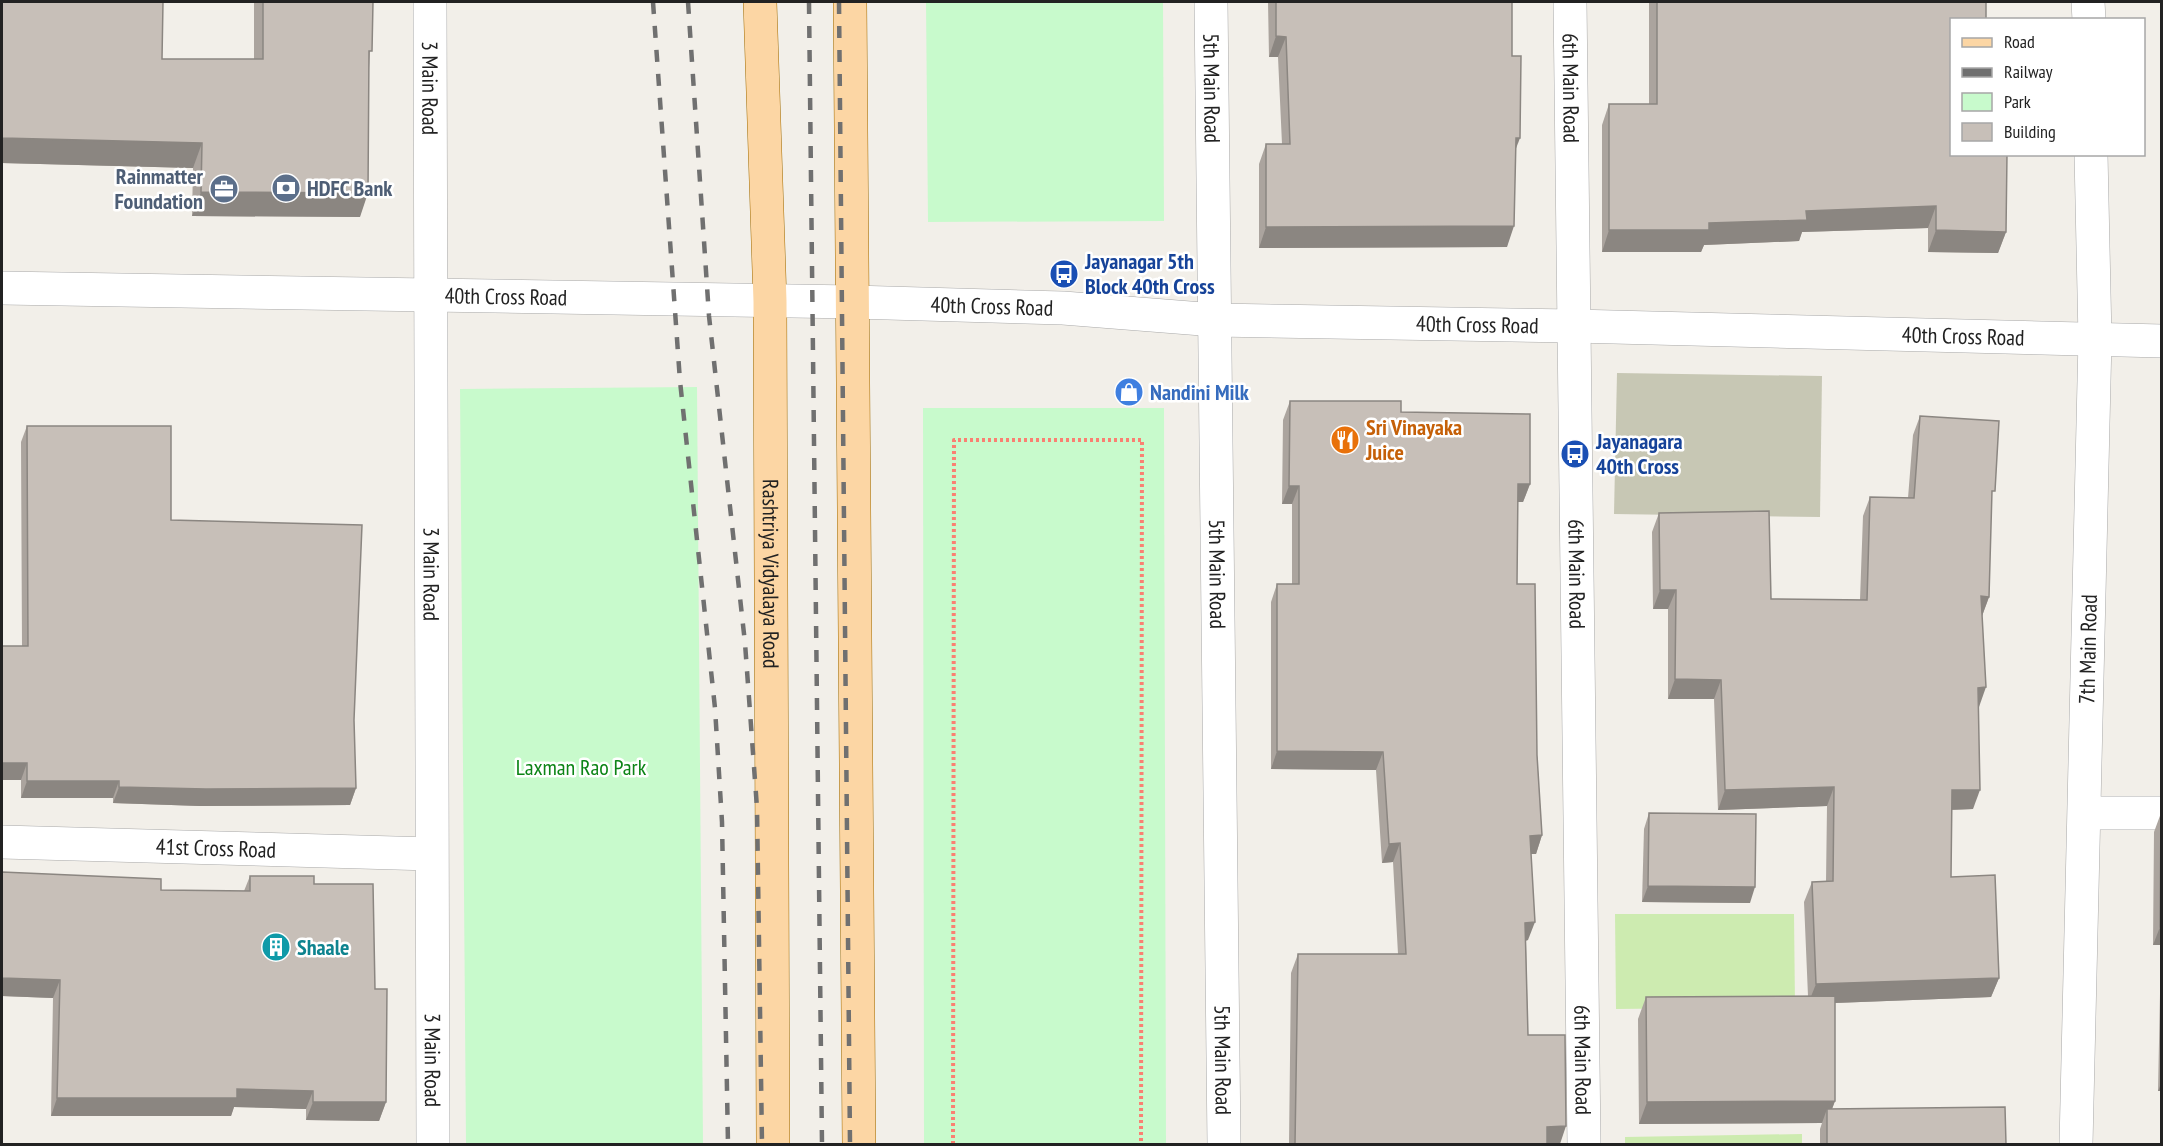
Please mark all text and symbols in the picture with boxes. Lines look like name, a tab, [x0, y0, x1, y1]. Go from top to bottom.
legend	[1950, 18, 2145, 156]
text: Road	[2004, 30, 2035, 53]
street label: 5th Main Road	[1197, 33, 1227, 143]
street label: 6th Main Road	[1556, 33, 1586, 143]
street label: 3 Main Road	[416, 41, 444, 135]
text: Railway	[2004, 60, 2053, 83]
text: Park	[2004, 90, 2031, 113]
text: Building	[2004, 120, 2056, 143]
place label: Rainmatter Foundation	[114, 162, 204, 215]
bank icon: HDFC Bank	[270, 172, 302, 204]
office icon: Rainmatter Foundation	[208, 173, 240, 205]
place label: HDFC Bank	[307, 174, 393, 202]
place label: Jayanagar 5th Block 40th Cross	[1084, 247, 1215, 300]
bus stop icon: Jayanagar 5th Block 40th Cross	[1048, 258, 1080, 290]
street label: 40th Cross Road	[444, 281, 567, 311]
street label: 40th Cross Road	[930, 290, 1054, 322]
street label: 40th Cross Road	[1416, 309, 1539, 339]
street label: 40th Cross Road	[1901, 320, 2025, 351]
shop icon: Nandini Milk	[1113, 376, 1145, 408]
place label: Nandini Milk	[1150, 378, 1250, 406]
place label: Sri Vinayaka Juice	[1365, 413, 1462, 466]
restaurant icon: Sri Vinayaka Juice	[1329, 424, 1361, 456]
place label: Jayanagara 40th Cross	[1595, 427, 1683, 480]
bus stop icon: Jayanagara 40th Cross	[1559, 438, 1591, 470]
street label: Rashtriya Vidyalaya Road	[757, 479, 785, 669]
street label: 5th Main Road	[1203, 519, 1232, 629]
street label: 6th Main Road	[1562, 519, 1592, 629]
street label: 3 Main Road	[417, 527, 446, 621]
street label: 7th Main Road	[2072, 594, 2103, 704]
park label: Laxman Rao Park	[516, 753, 647, 781]
street label: 41st Cross Road	[155, 832, 277, 864]
building icon: Shaale	[260, 931, 292, 963]
place label: Shaale	[297, 933, 349, 961]
street label: 5th Main Road	[1208, 1005, 1238, 1115]
street label: 6th Main Road	[1568, 1005, 1598, 1115]
street label: 3 Main Road	[419, 1013, 447, 1107]

